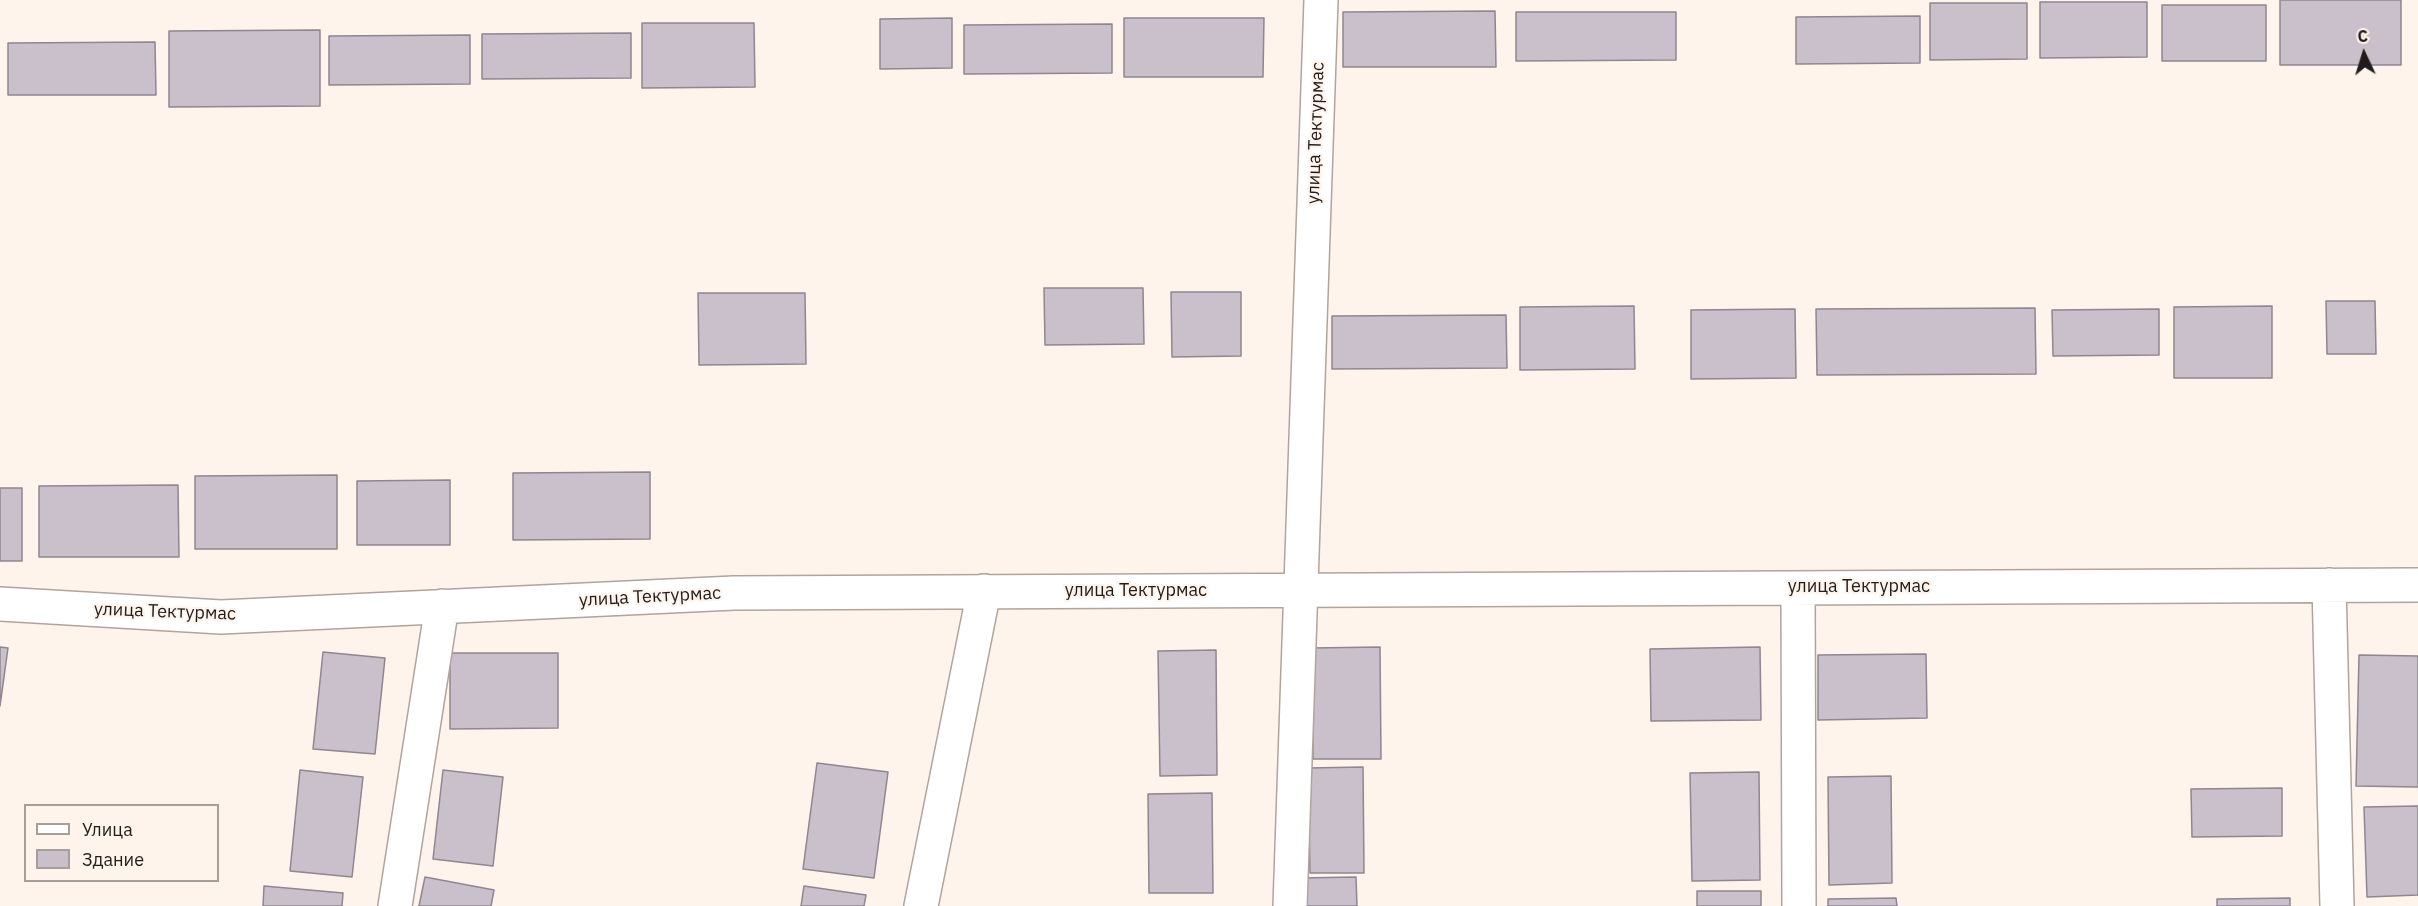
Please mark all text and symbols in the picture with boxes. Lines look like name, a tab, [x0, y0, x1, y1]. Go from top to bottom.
north arrow	[2334, 24, 2394, 84]
text: С	[2357, 26, 2369, 46]
street label: улица Тектурмас	[1303, 62, 1329, 204]
street label: улица Тектурмас	[1788, 576, 1930, 598]
street label: улица Тектурмас	[1065, 580, 1207, 602]
street label: улица Тектурмас	[578, 582, 722, 612]
street label: улица Тектурмас	[94, 599, 236, 625]
legend	[24, 804, 219, 882]
text: Улица	[82, 818, 133, 841]
text: Здание	[82, 848, 144, 871]

